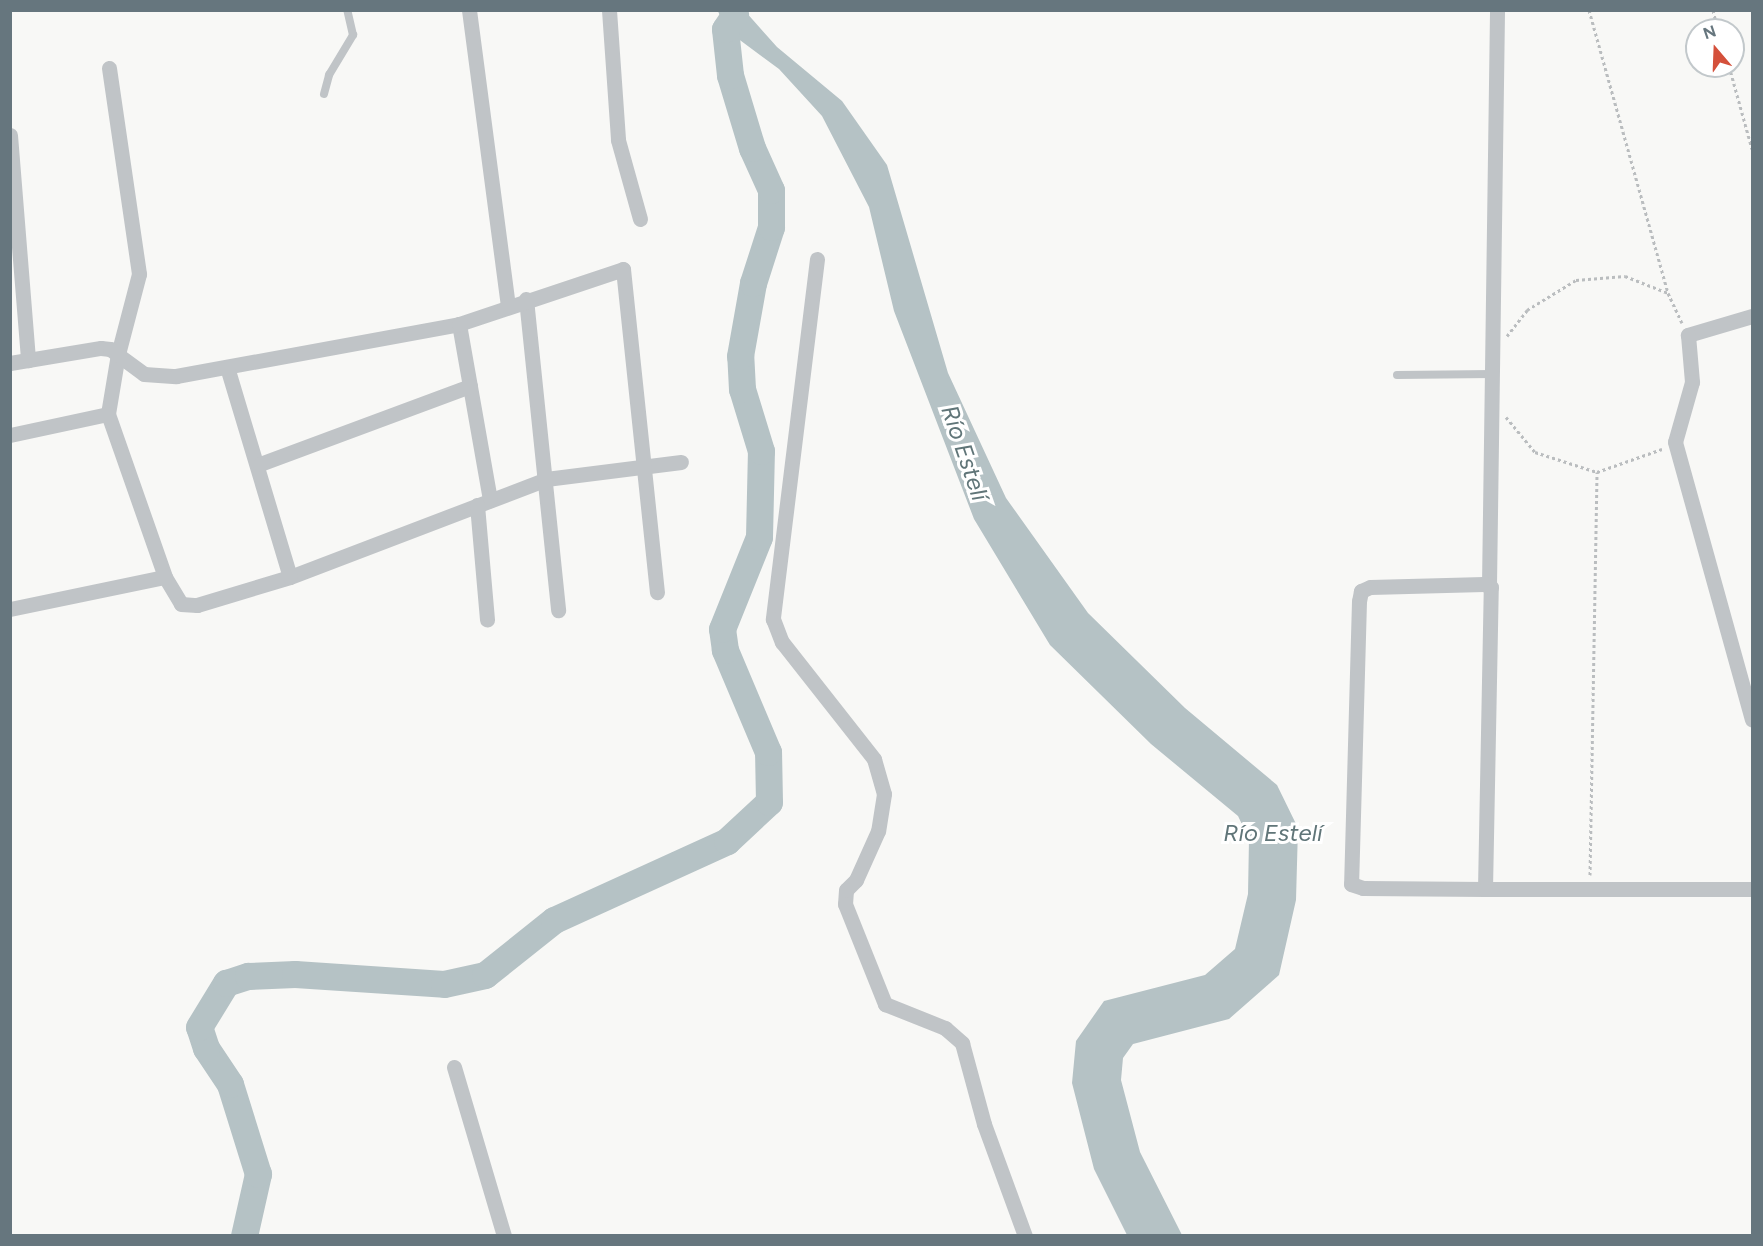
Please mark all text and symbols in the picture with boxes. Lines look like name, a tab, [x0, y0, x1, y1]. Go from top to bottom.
north arrow	[1685, 18, 1745, 78]
text: N	[1701, 21, 1719, 43]
water label: Río Estelí	[935, 401, 995, 505]
water label: Río Estelí	[1223, 819, 1323, 847]

